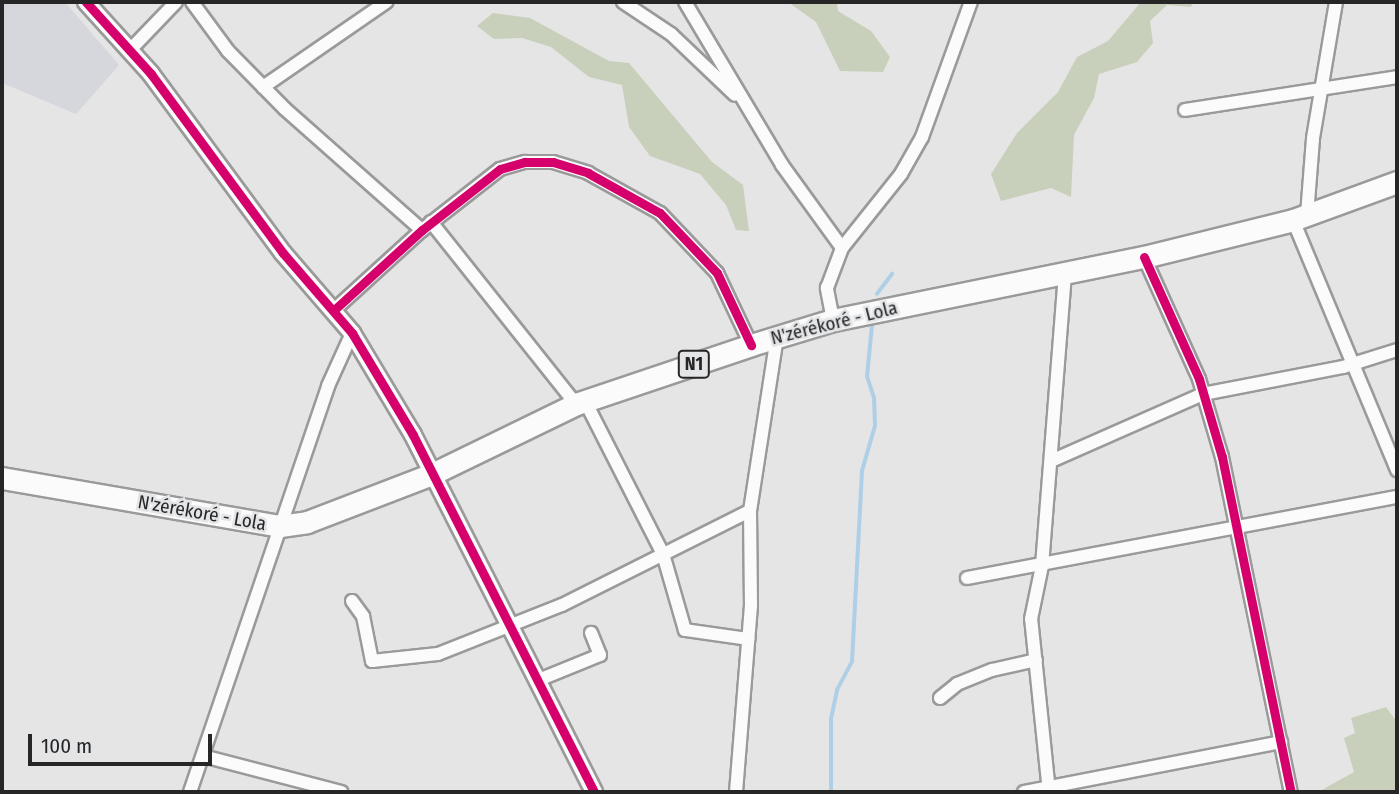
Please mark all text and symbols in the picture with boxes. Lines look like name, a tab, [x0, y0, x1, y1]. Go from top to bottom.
street label: N'zérékoré - Lola	[768, 296, 900, 350]
road number: N1	[676, 350, 712, 378]
street label: N'zérékoré - Lola	[136, 491, 268, 535]
scale bar	[32, 720, 215, 764]
text: 100 m	[41, 733, 92, 759]

